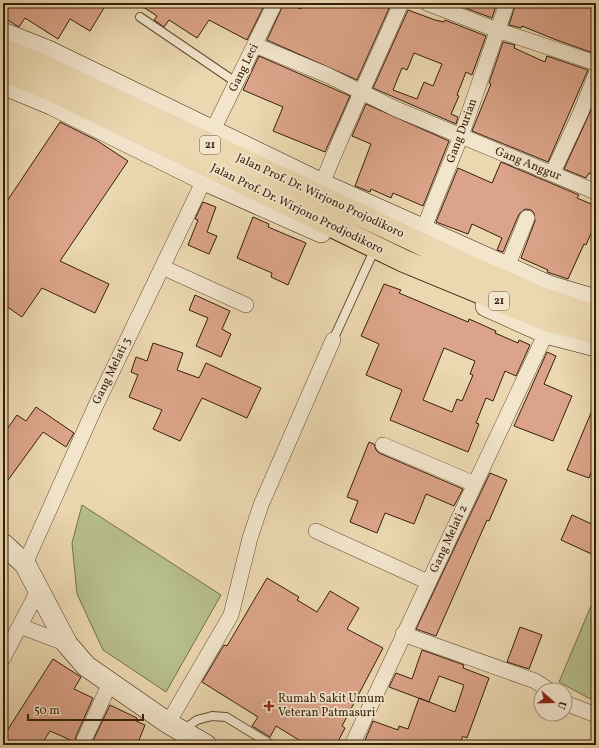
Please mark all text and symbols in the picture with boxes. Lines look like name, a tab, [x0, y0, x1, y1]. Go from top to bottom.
street label: Gang Leci	[225, 41, 263, 95]
street label: Gang Durian	[443, 96, 481, 166]
road number: 21	[200, 136, 220, 154]
street label: Gang Anggur	[492, 143, 564, 185]
street label: Jalan Prof. Dr. Wirjono Projodikoro	[233, 150, 407, 242]
street label: Jalan Prof. Dr. Wirjono Prodjodikoro	[208, 160, 386, 258]
road number: 21	[489, 292, 509, 310]
street label: Gang Melati 3	[89, 335, 135, 407]
street label: Gang Melati 2	[426, 502, 472, 576]
north arrow	[533, 682, 573, 722]
place label: Rumah Sakit Umum Veteran Patmasuri	[278, 691, 385, 721]
scale bar	[28, 696, 143, 722]
text: U	[552, 699, 569, 711]
marker: Rumah Sakit Umum Veteran Patmasuri	[263, 700, 275, 712]
text: 50 m	[34, 703, 60, 719]

